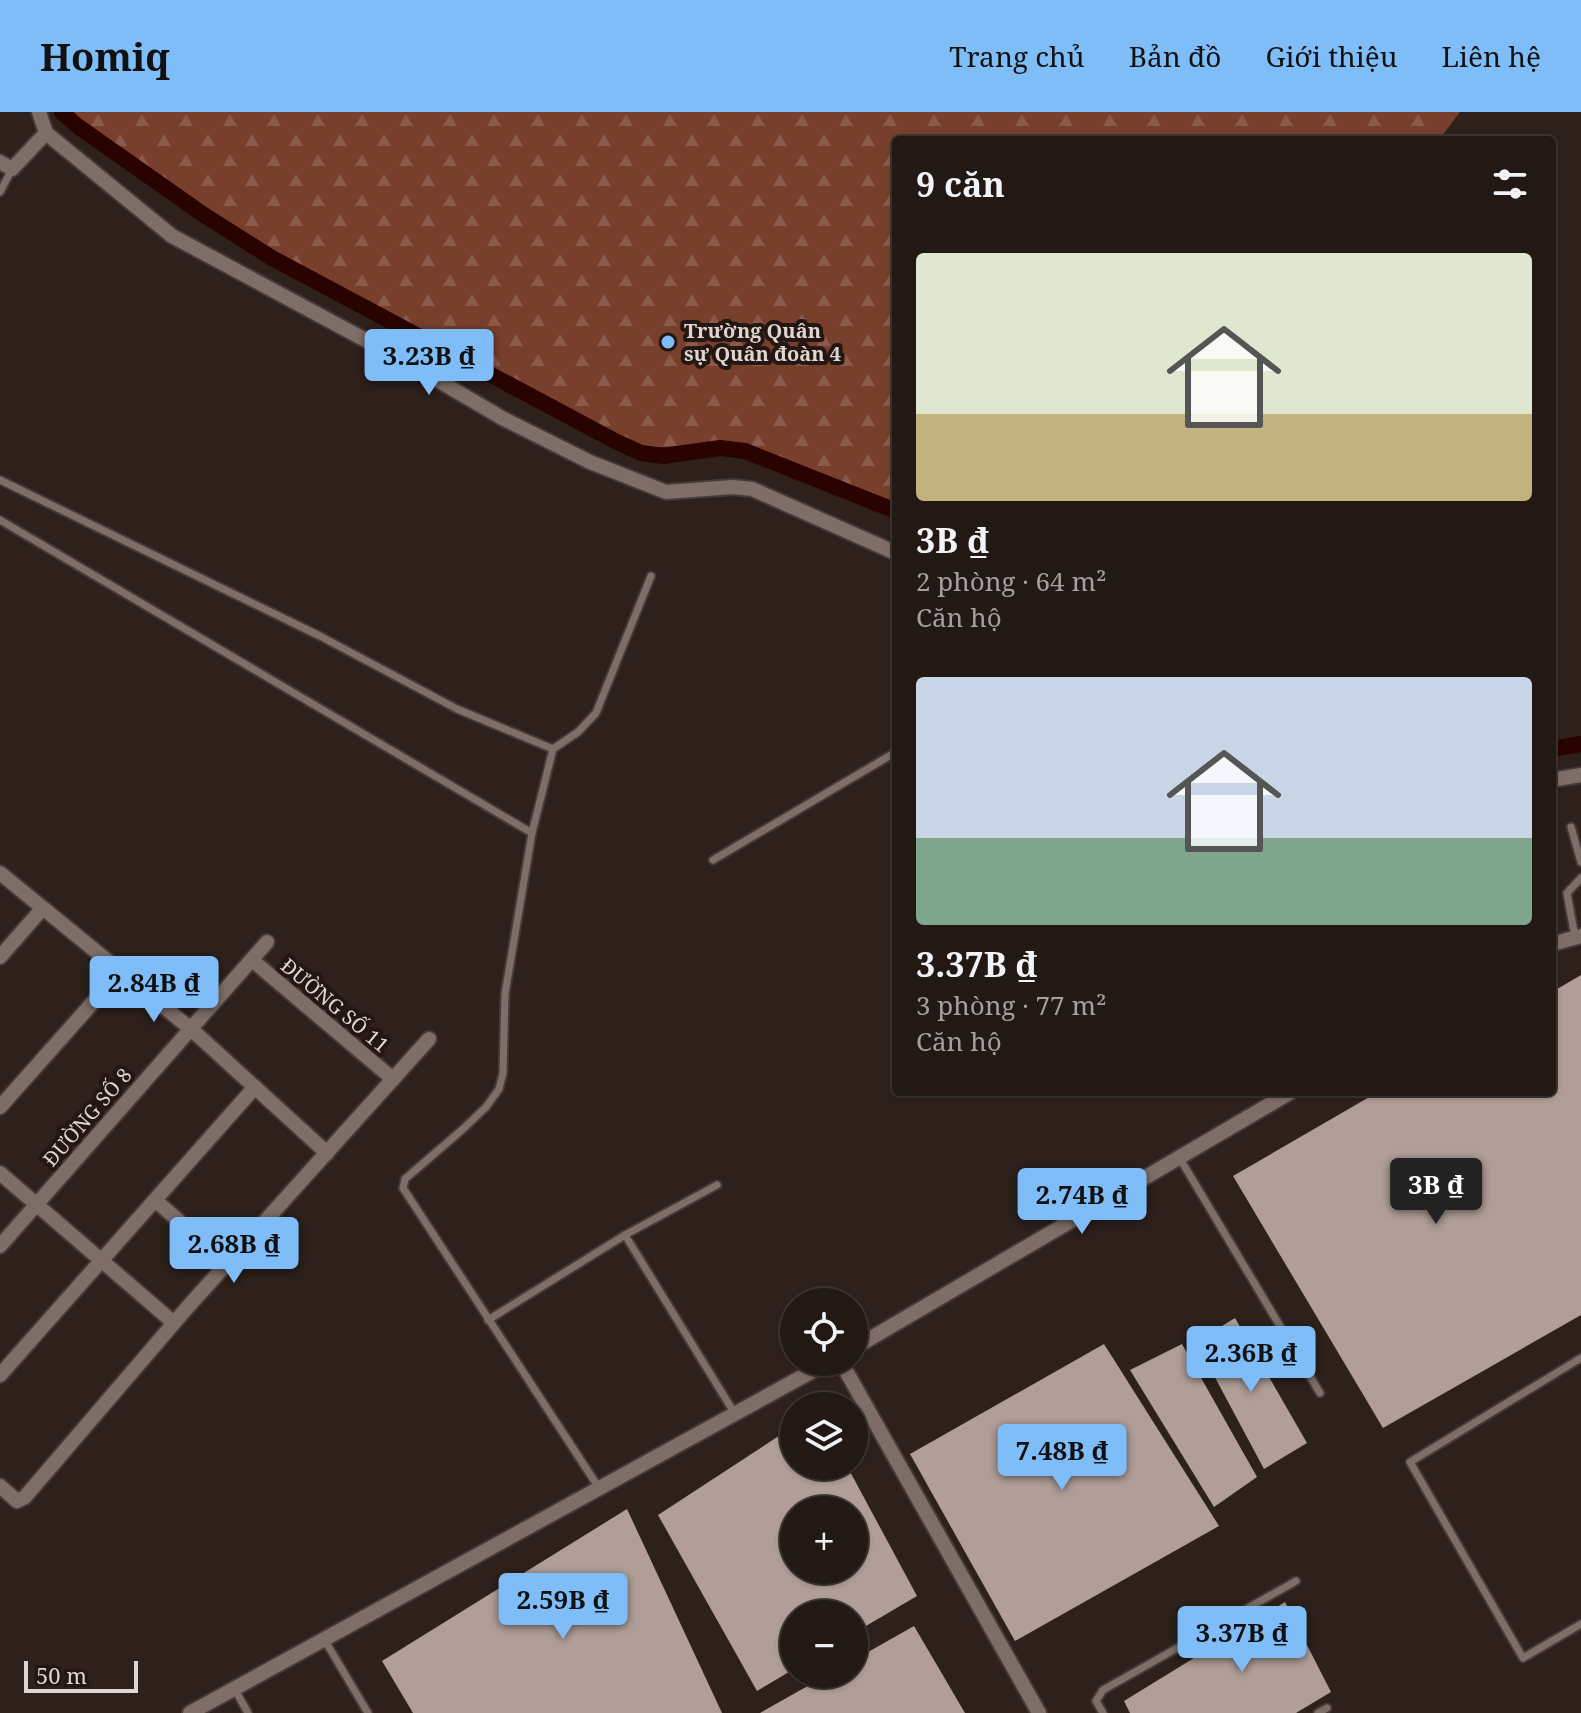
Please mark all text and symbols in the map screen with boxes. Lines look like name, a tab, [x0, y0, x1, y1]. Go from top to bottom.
text: Homiq	[40, 30, 170, 82]
text: Trang chủ	[949, 37, 1085, 75]
text: Bản đồ	[1129, 37, 1221, 75]
text: Giới thiệu	[1265, 37, 1398, 75]
text: Liên hệ	[1442, 37, 1541, 75]
text: 9 căn	[916, 161, 1005, 207]
icon: filters	[1488, 162, 1532, 206]
icon: home	[1152, 305, 1296, 449]
place label: Trường Quân sự Quân đoàn 4	[684, 317, 841, 367]
pin: 3.23B ₫	[355, 329, 503, 397]
marker: Trường Quân sự Quân đoàn 4	[659, 333, 677, 351]
text: 3.23B ₫	[383, 337, 475, 373]
text: 3B ₫	[916, 517, 989, 563]
text: 2 phòng · 64 m²	[916, 563, 1106, 599]
text: Căn hộ	[916, 599, 1002, 635]
icon: home	[1152, 729, 1296, 873]
text: 3.37B ₫	[916, 941, 1037, 987]
street label: ĐƯỜNG SỐ 11	[275, 952, 395, 1058]
pin: 2.84B ₫	[80, 956, 228, 1024]
text: 2.84B ₫	[108, 964, 200, 1000]
text: 3 phòng · 77 m²	[916, 987, 1106, 1023]
text: Căn hộ	[916, 1023, 1002, 1059]
street label: ĐƯỜNG SỐ 8	[37, 1062, 137, 1172]
pin: 3B ₫	[1389, 1158, 1483, 1226]
text: 3B ₫	[1408, 1166, 1464, 1202]
pin: 2.74B ₫	[1008, 1168, 1156, 1236]
text: 2.74B ₫	[1036, 1176, 1128, 1212]
pin: 2.68B ₫	[160, 1217, 308, 1285]
text: 2.68B ₫	[188, 1225, 280, 1261]
map controls	[780, 1288, 868, 1688]
button: locate	[780, 1288, 868, 1376]
pin: 2.36B ₫	[1177, 1326, 1325, 1394]
text: 2.36B ₫	[1205, 1334, 1297, 1370]
button: layers	[780, 1392, 868, 1480]
pin: 7.48B ₫	[988, 1424, 1136, 1492]
text: 7.48B ₫	[1016, 1432, 1108, 1468]
button: +	[780, 1496, 868, 1584]
pin: 2.59B ₫	[489, 1573, 637, 1641]
text: 2.59B ₫	[517, 1581, 609, 1617]
button: −	[780, 1600, 868, 1688]
pin: 3.37B ₫	[1168, 1606, 1316, 1674]
text: 3.37B ₫	[1196, 1614, 1288, 1650]
scale bar	[24, 1657, 138, 1693]
text: 50 m	[36, 1660, 87, 1690]

